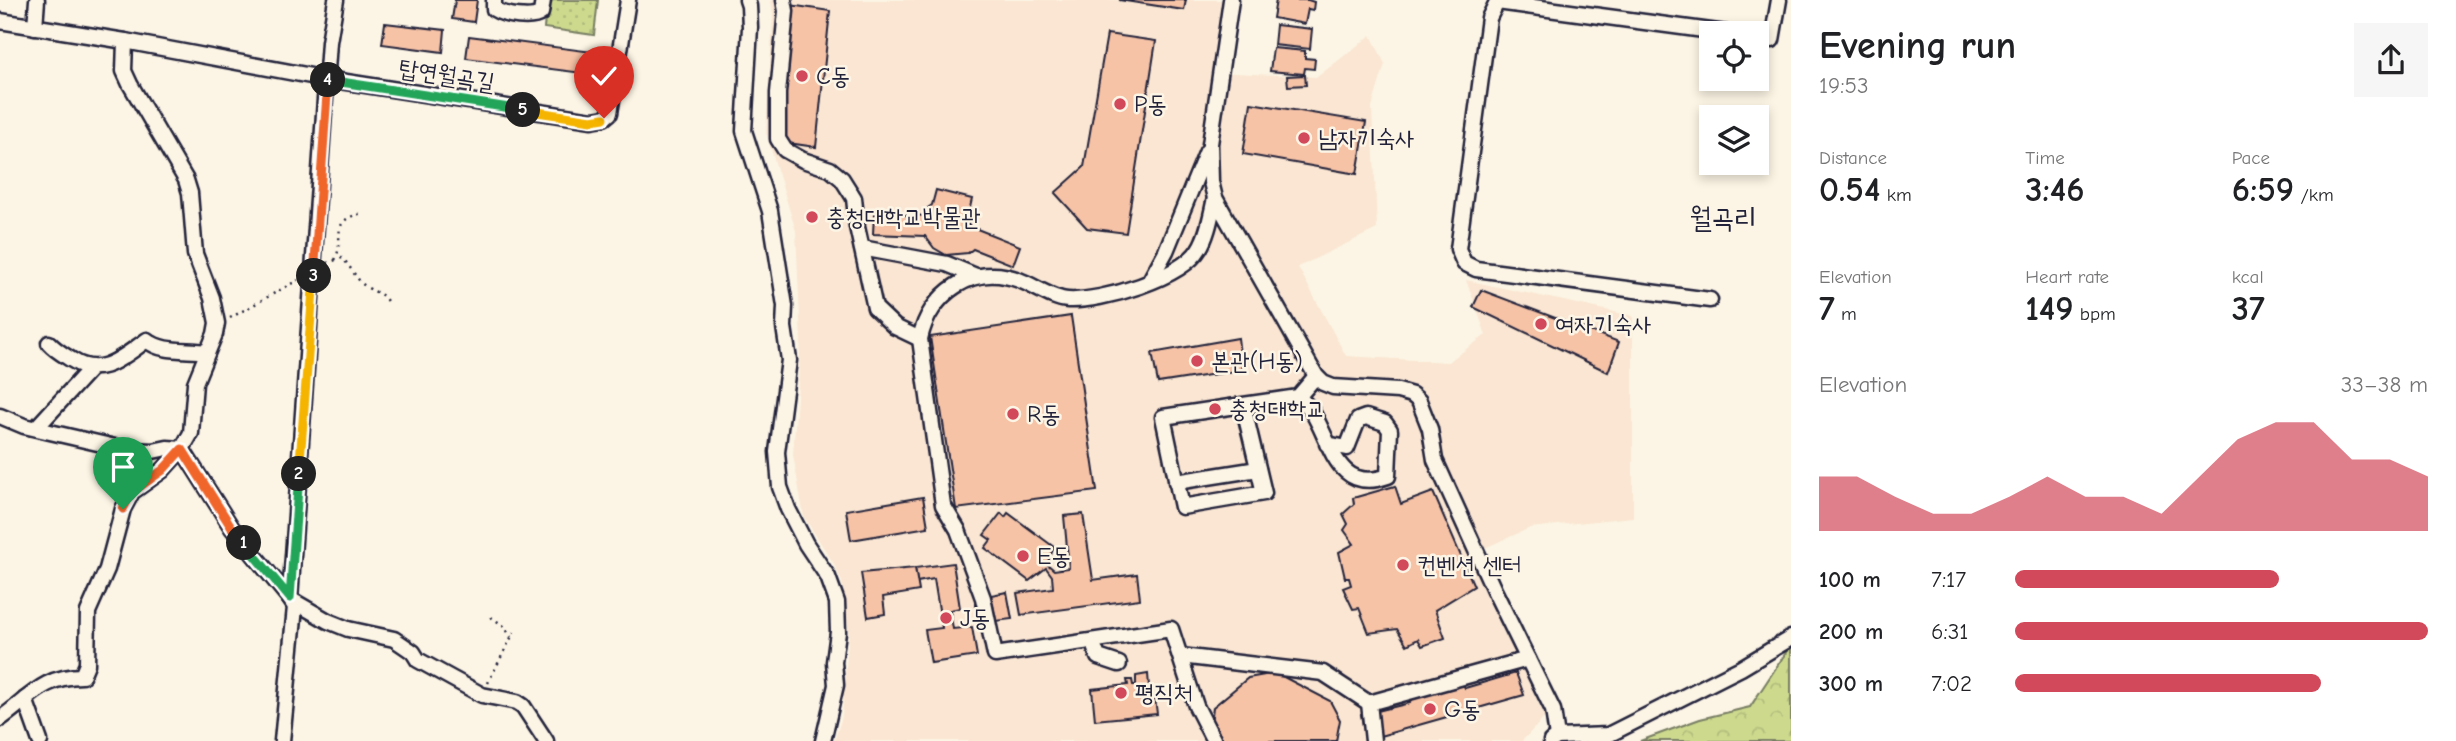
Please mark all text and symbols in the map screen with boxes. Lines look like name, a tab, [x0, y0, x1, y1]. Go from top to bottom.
map controls	[1699, 21, 1769, 175]
button: locate	[1699, 21, 1769, 91]
button: share	[2354, 23, 2428, 97]
text: Evening run	[1819, 24, 2016, 68]
pin	[574, 46, 634, 118]
street label: 탑연월곡길	[397, 54, 497, 96]
icon: check	[585, 57, 623, 95]
pin: 4	[310, 62, 346, 98]
place label: C동	[816, 62, 850, 90]
text: 4	[323, 68, 332, 90]
marker: C동	[794, 68, 810, 84]
text: 19:53	[1819, 72, 1869, 99]
place label: P동	[1134, 90, 1167, 118]
pin: 5	[505, 92, 540, 128]
marker: P동	[1112, 96, 1128, 112]
text: 5	[517, 98, 528, 120]
button: layers	[1699, 105, 1769, 175]
place label: 남자기숙사	[1318, 124, 1415, 152]
marker: 남자기숙사	[1296, 130, 1312, 146]
text: Distance	[1819, 147, 1887, 169]
text: Time	[2025, 147, 2065, 169]
text: Pace	[2232, 147, 2270, 169]
text: 0.54	[1819, 169, 1880, 210]
text: 3:46	[2025, 169, 2085, 210]
text: 6:59	[2232, 169, 2294, 210]
text: km	[1880, 184, 1912, 206]
text: /km	[2294, 184, 2334, 206]
district label: 월곡리	[1689, 202, 1757, 234]
place label: 충청대학교박물관	[826, 203, 981, 231]
marker: 충청대학교박물관	[804, 209, 820, 225]
pin: 3	[296, 258, 332, 294]
text: 3	[309, 264, 318, 286]
text: Elevation	[1819, 266, 1892, 288]
text: Heart rate	[2025, 266, 2109, 288]
text: kcal	[2232, 266, 2264, 288]
text: 7	[1819, 288, 1835, 329]
text: 149	[2025, 288, 2073, 329]
text: 37	[2232, 288, 2265, 329]
text: m	[1835, 303, 1857, 325]
text: bpm	[2073, 303, 2116, 325]
place label: 여자기숙사	[1555, 310, 1652, 338]
marker: 여자기숙사	[1533, 316, 1549, 332]
place label: 본관(H동)	[1211, 347, 1303, 375]
marker: 본관(H동)	[1189, 353, 1205, 369]
text: Elevation	[1819, 371, 1907, 398]
text: 33–38 m	[2341, 371, 2428, 398]
place label: 충청대학교	[1229, 395, 1326, 423]
place label: R동	[1027, 400, 1061, 428]
marker: 충청대학교	[1207, 401, 1223, 417]
marker: R동	[1005, 406, 1021, 422]
pin	[93, 437, 153, 509]
icon: arrive	[104, 448, 142, 486]
pin: 2	[282, 456, 316, 491]
text: 2	[294, 462, 303, 484]
pin: 1	[226, 526, 262, 560]
text: 1	[240, 531, 247, 553]
place label: E동	[1037, 542, 1071, 570]
marker: E동	[1015, 548, 1031, 564]
place label: 컨벤션 센터	[1417, 551, 1522, 579]
marker: 컨벤션 센터	[1395, 557, 1411, 573]
text: 100 m	[1819, 566, 1881, 593]
text: 7:17	[1931, 566, 1966, 593]
place label: J동	[960, 604, 990, 632]
marker: J동	[938, 610, 954, 626]
text: 200 m	[1819, 618, 1883, 645]
text: 6:31	[1931, 618, 1968, 645]
text: 300 m	[1819, 670, 1883, 697]
text: 7:02	[1931, 670, 1972, 697]
place label: 평직처	[1135, 679, 1193, 707]
marker: 평직처	[1113, 685, 1129, 701]
place label: G동	[1444, 695, 1481, 723]
marker: G동	[1422, 701, 1438, 717]

